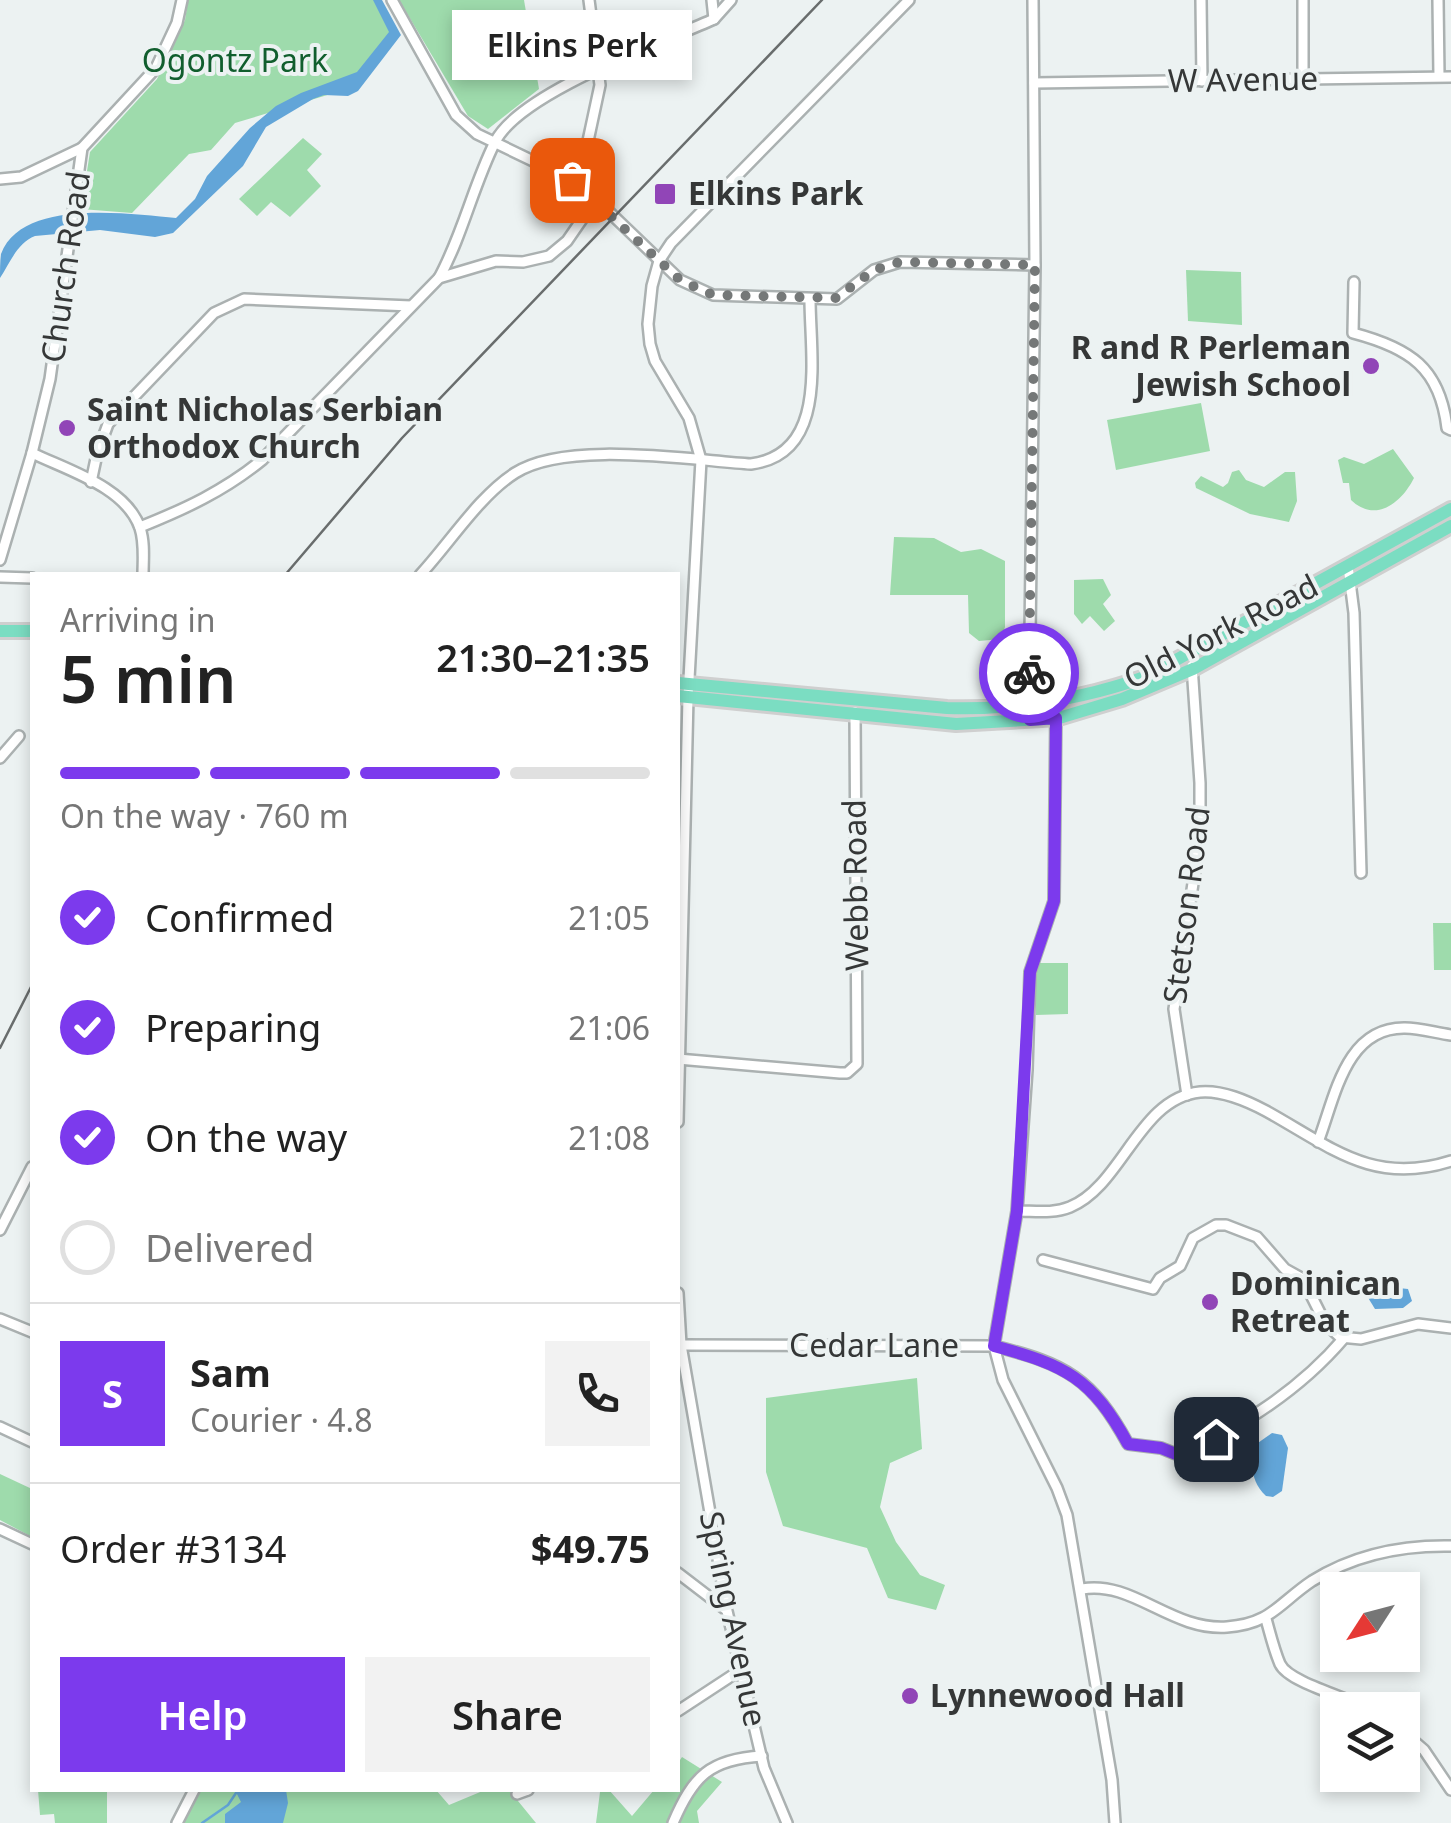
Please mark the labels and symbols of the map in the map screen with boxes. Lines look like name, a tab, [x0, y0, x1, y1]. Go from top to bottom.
callout: Elkins Perk	[452, 10, 692, 80]
park label: Ogontz Park	[142, 38, 328, 81]
street label: W Avenue	[1167, 56, 1319, 101]
pin	[530, 138, 615, 223]
street label: Church Road	[30, 168, 99, 365]
place label: Elkins Park	[688, 171, 863, 214]
marker: Elkins Park	[652, 181, 678, 207]
place label: R and R Perleman Jewish School	[1071, 325, 1351, 405]
marker: R and R Perleman Jewish School	[1360, 355, 1382, 377]
place label: Saint Nicholas Serbian Orthodox Church	[87, 387, 443, 467]
marker: Saint Nicholas Serbian Orthodox Church	[56, 417, 78, 439]
street label: Old York Road	[1116, 563, 1325, 698]
courier	[979, 623, 1079, 723]
street label: Webb Road	[832, 799, 877, 971]
street label: Stetson Road	[1152, 804, 1219, 1006]
place label: Dominican Retreat	[1230, 1261, 1401, 1341]
marker: Dominican Retreat	[1199, 1291, 1221, 1313]
street label: Cedar Lane	[789, 1323, 959, 1366]
pin	[1174, 1397, 1259, 1482]
street label: Spring Avenue	[691, 1507, 778, 1730]
north arrow	[1320, 1572, 1420, 1672]
place label: Lynnewood Hall	[930, 1673, 1185, 1716]
marker: Lynnewood Hall	[899, 1685, 921, 1707]

